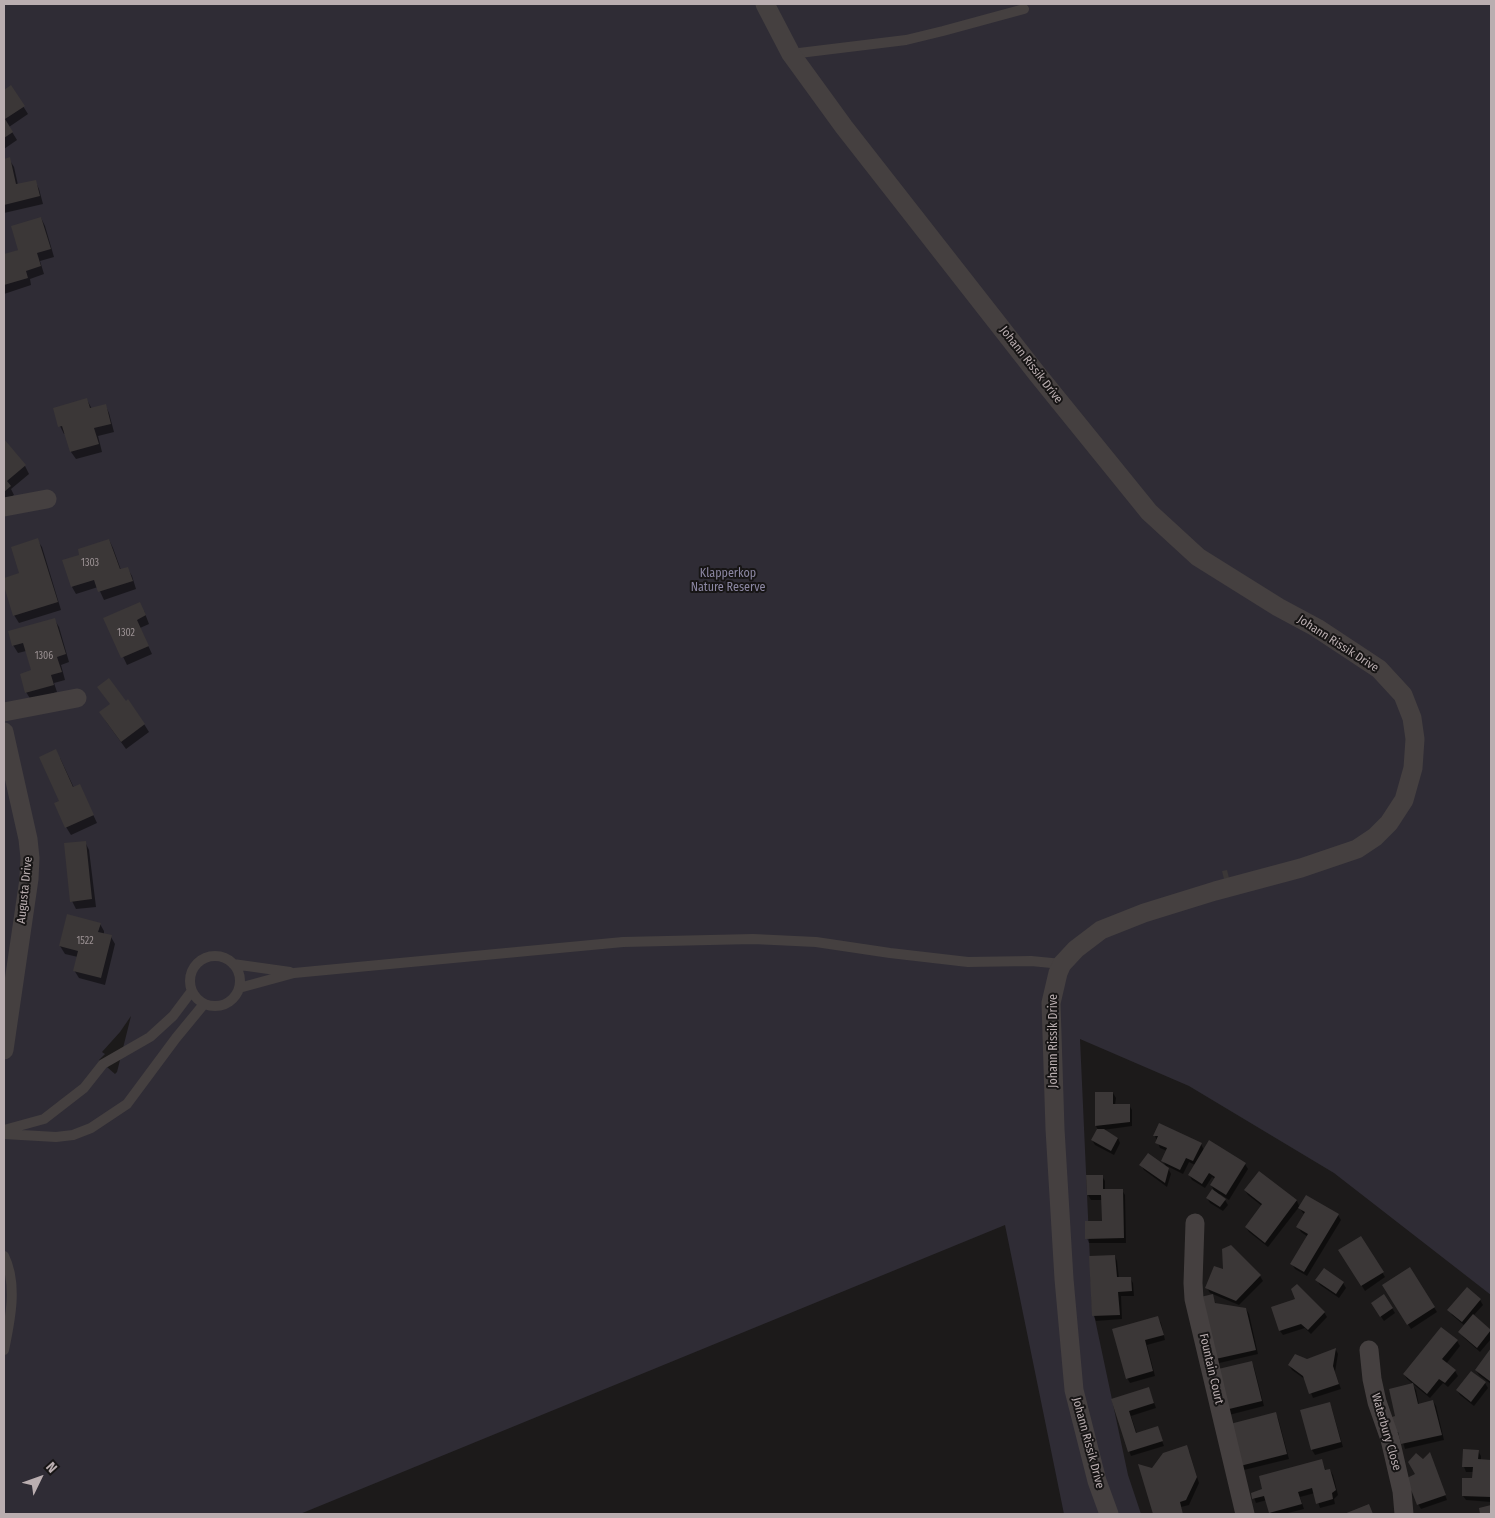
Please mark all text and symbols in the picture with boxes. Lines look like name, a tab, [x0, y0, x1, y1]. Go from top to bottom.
street label: Johann Rissik Drive	[996, 324, 1066, 406]
house number: 1303	[81, 557, 99, 569]
park label: Klapperkop Nature Reserve	[691, 567, 765, 595]
street label: Johann Rissik Drive	[1295, 612, 1381, 676]
house number: 1302	[117, 627, 135, 639]
house number: 1306	[35, 650, 53, 662]
street label: Augusta Drive	[14, 856, 36, 924]
house number: 1522	[76, 935, 94, 947]
street label: Johann Rissik Drive	[1047, 994, 1061, 1088]
street label: Fountain Court	[1196, 1332, 1226, 1406]
street label: Waterbury Close	[1368, 1392, 1404, 1472]
street label: Johann Rissik Drive	[1069, 1396, 1107, 1490]
north arrow	[15, 1453, 65, 1503]
text: N	[42, 1459, 61, 1476]

